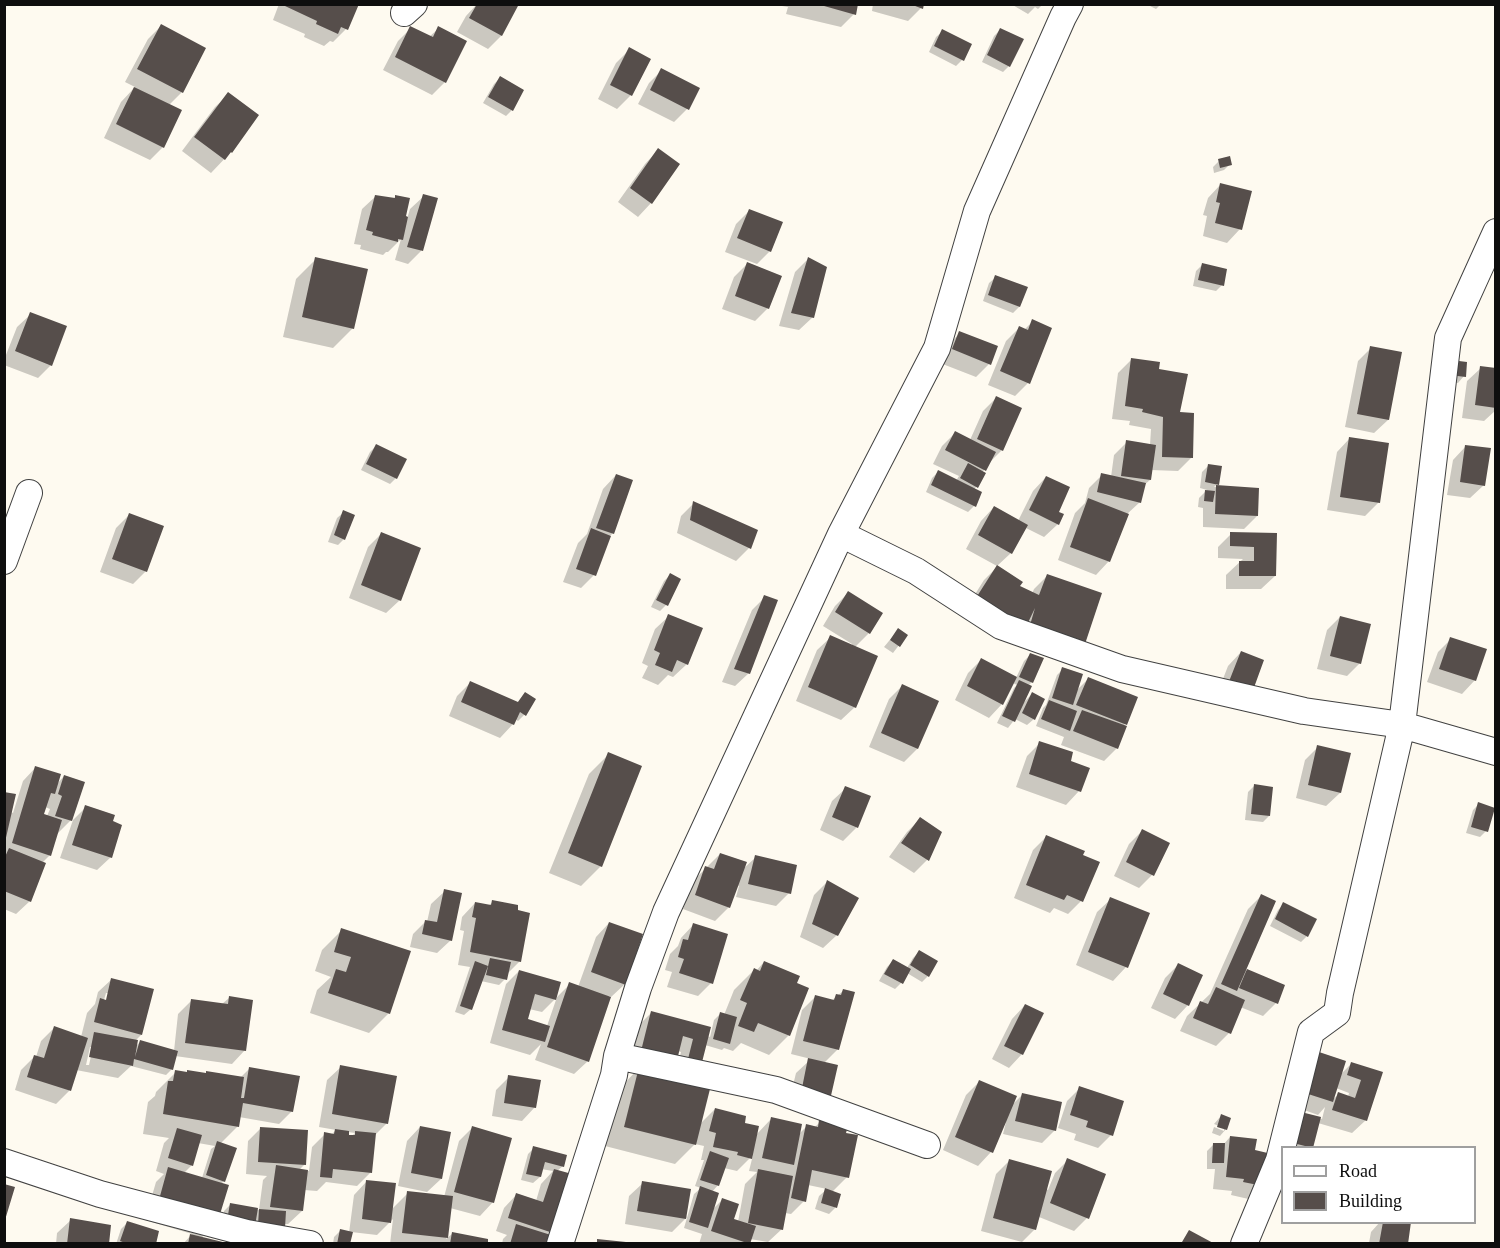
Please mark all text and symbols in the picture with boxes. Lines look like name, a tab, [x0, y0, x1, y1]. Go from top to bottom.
legend	[1281, 1146, 1476, 1224]
text: Road	[1339, 1161, 1377, 1181]
text: Building	[1339, 1191, 1402, 1211]

